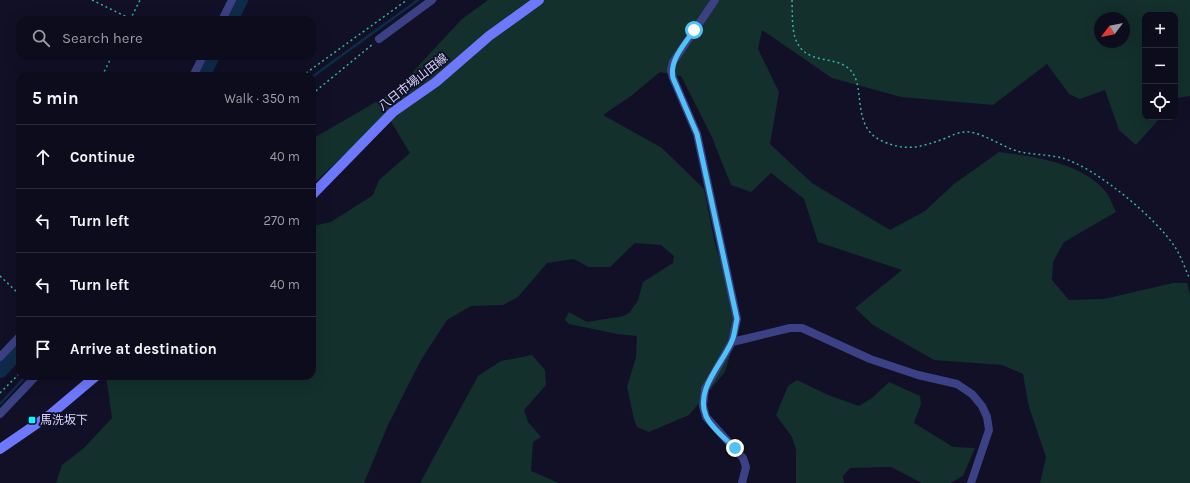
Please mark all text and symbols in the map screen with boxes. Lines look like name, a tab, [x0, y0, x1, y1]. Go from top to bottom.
north arrow	[1094, 12, 1130, 48]
map controls	[1142, 12, 1178, 120]
button: +	[1142, 12, 1178, 48]
search box	[16, 16, 316, 60]
route start	[685, 21, 703, 39]
icon: search	[30, 27, 52, 49]
text: Search here	[62, 29, 143, 47]
button: −	[1142, 48, 1178, 84]
street label: 八日市場山田線	[376, 51, 450, 113]
button: locate	[1142, 84, 1178, 120]
text: 5 min	[32, 88, 79, 108]
text: Walk · 350 m	[224, 91, 300, 106]
icon: ahead	[32, 146, 54, 168]
text: Continue	[70, 148, 135, 166]
text: 40 m	[270, 149, 300, 164]
icon: left	[32, 210, 54, 232]
text: Turn left	[70, 212, 129, 230]
text: 270 m	[263, 213, 300, 228]
icon: left	[32, 274, 54, 296]
text: Turn left	[70, 276, 129, 294]
text: 40 m	[270, 277, 300, 292]
icon: arrive	[32, 338, 54, 360]
text: Arrive at destination	[70, 340, 217, 358]
place label: 馬洗坂下	[40, 413, 88, 427]
marker: 馬洗坂下	[27, 415, 37, 425]
route end	[726, 439, 744, 457]

